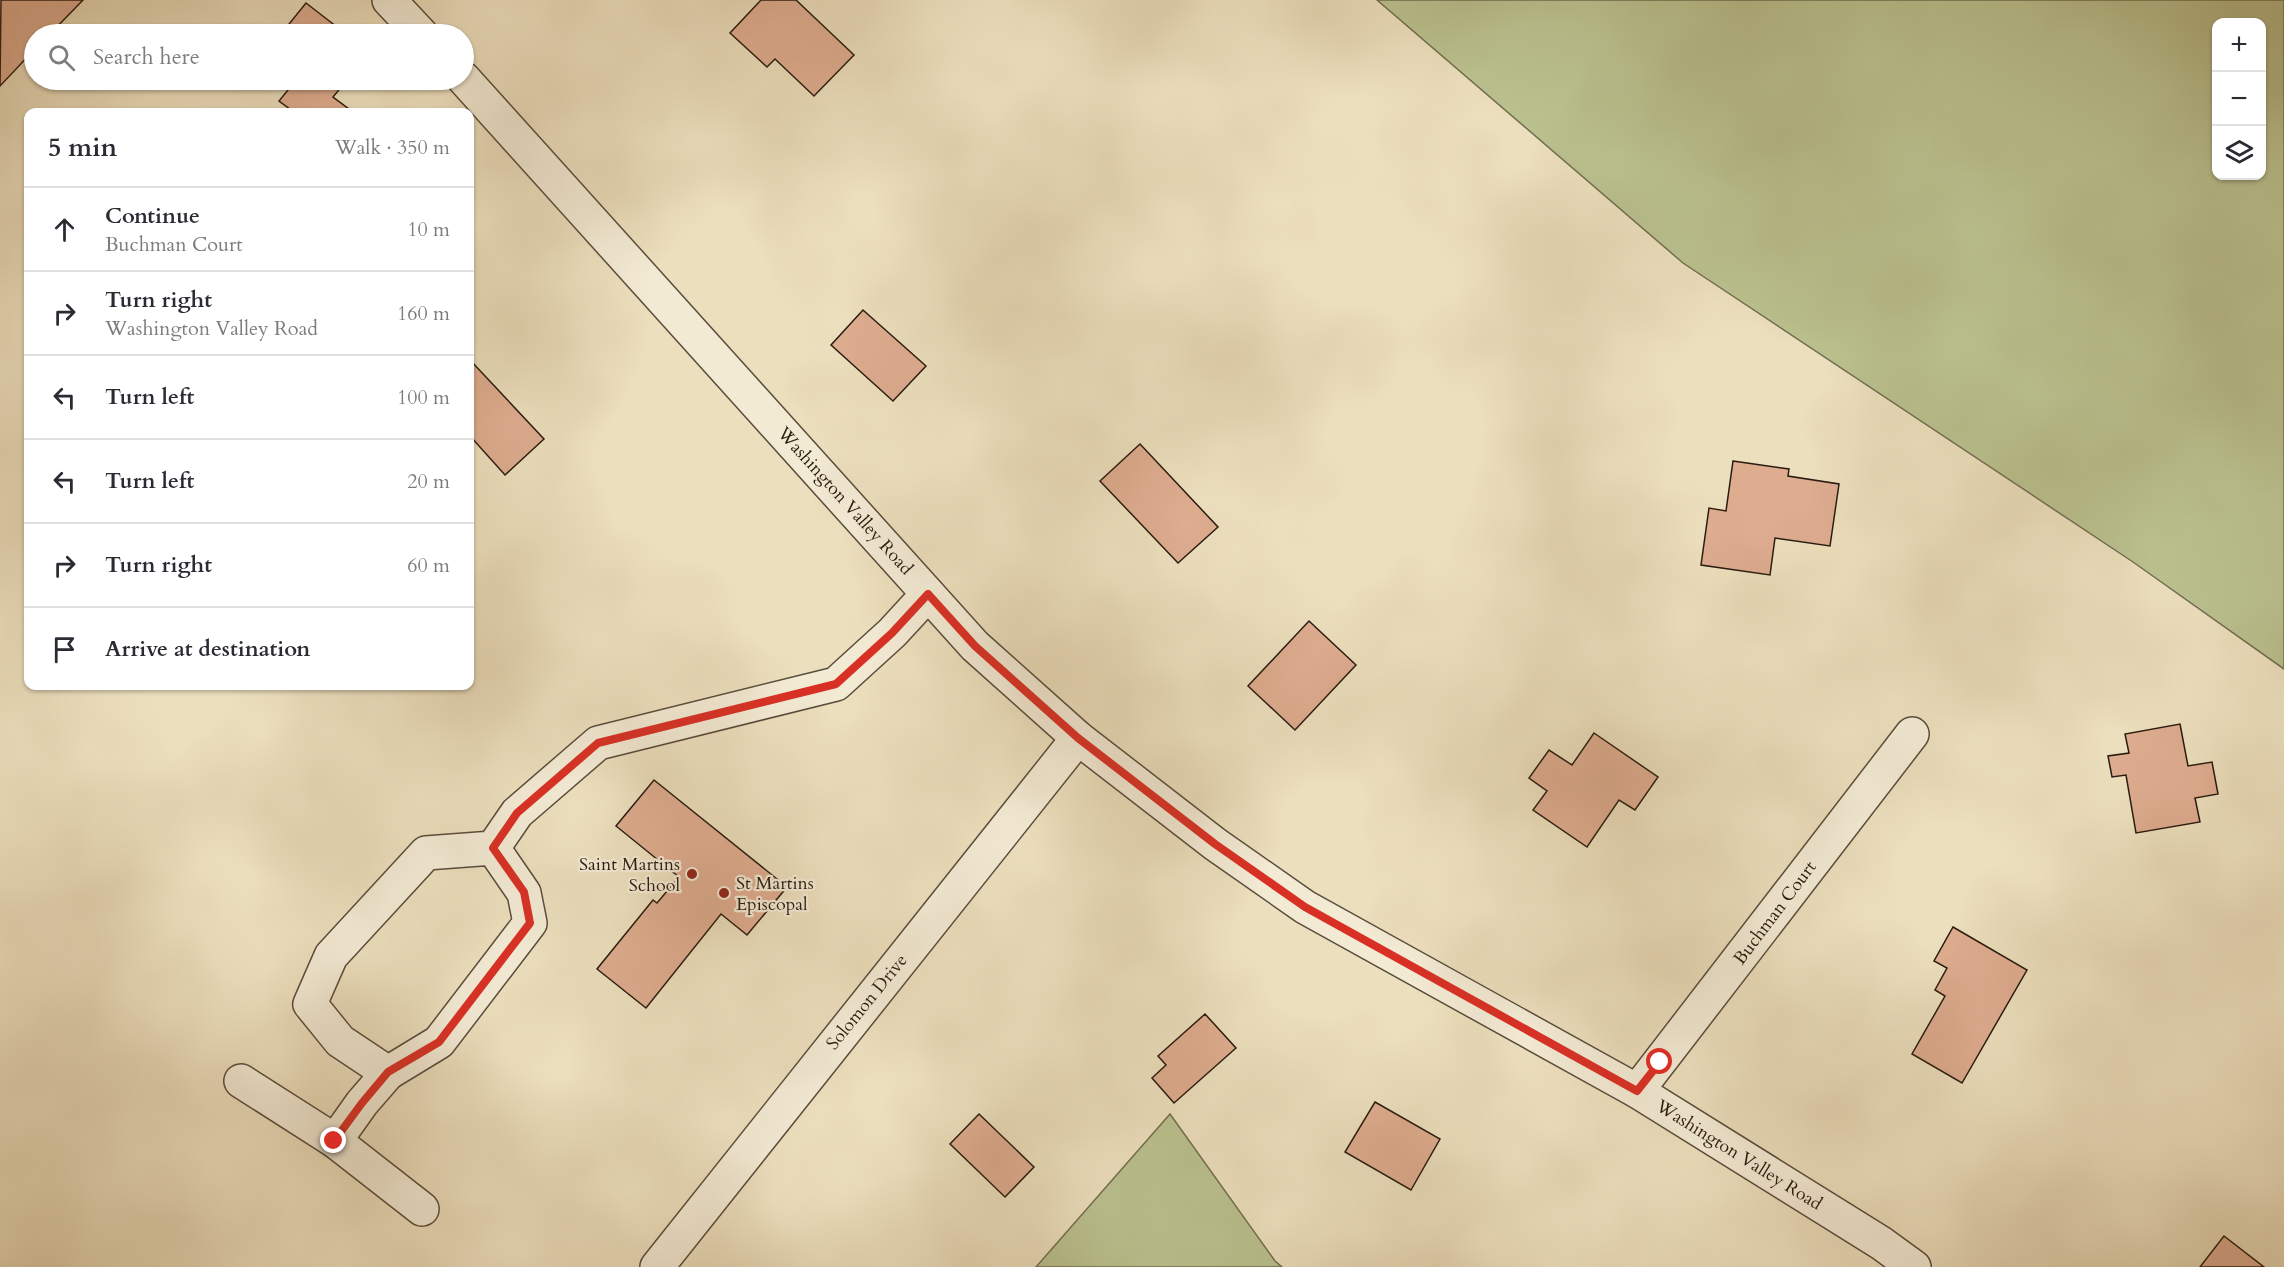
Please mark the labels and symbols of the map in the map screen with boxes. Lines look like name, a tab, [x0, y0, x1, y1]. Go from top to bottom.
street label: Washington Valley Road	[771, 421, 919, 581]
place label: Saint Martins School	[579, 852, 680, 898]
street label: Buchman Court	[1728, 856, 1822, 970]
marker: Saint Martins School	[685, 867, 699, 881]
place label: St Martins Episcopal	[736, 871, 814, 917]
marker: St Martins Episcopal	[717, 886, 731, 900]
street label: Solomon Drive	[821, 949, 913, 1055]
route start	[1646, 1048, 1672, 1074]
street label: Washington Valley Road	[1650, 1093, 1827, 1217]
route end	[320, 1127, 346, 1153]

